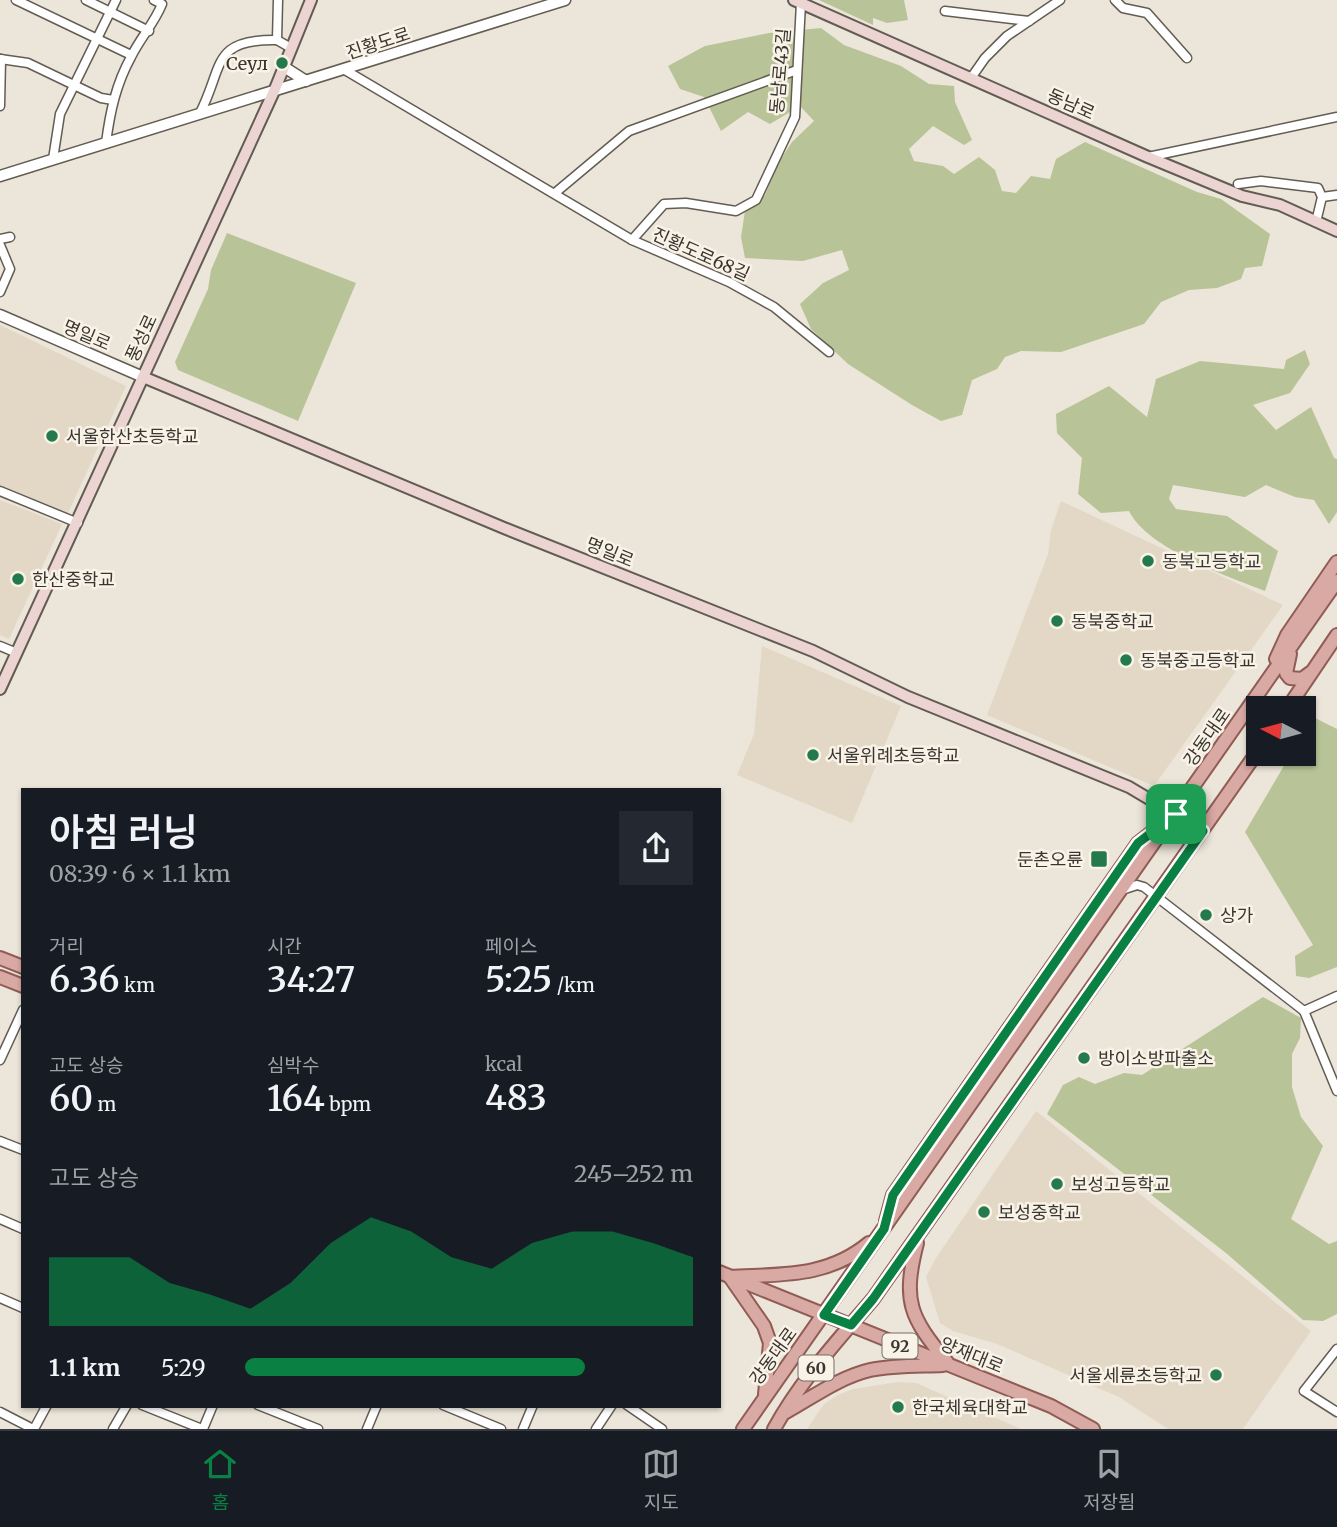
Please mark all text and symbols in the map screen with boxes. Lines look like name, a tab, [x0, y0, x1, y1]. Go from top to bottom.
street label: 진황도로	[343, 22, 413, 64]
street label: 동남로43길	[765, 27, 795, 115]
place label: Сеул	[226, 52, 268, 75]
marker: Сеул	[274, 55, 290, 71]
street label: 동남로	[1044, 83, 1098, 125]
street label: 진황도로68길	[649, 222, 753, 286]
street label: 풍성로	[120, 311, 162, 365]
street label: 명일로	[60, 315, 114, 355]
place label: 서울한산초등학교	[66, 425, 198, 448]
marker: 서울한산초등학교	[44, 428, 60, 444]
street label: 명일로	[583, 532, 637, 572]
place label: 동북고등학교	[1162, 550, 1261, 573]
marker: 동북고등학교	[1140, 553, 1156, 569]
place label: 한산중학교	[32, 568, 115, 591]
marker: 한산중학교	[10, 571, 26, 587]
place label: 동북중학교	[1071, 610, 1154, 633]
marker: 동북중학교	[1049, 613, 1065, 629]
place label: 동북중고등학교	[1140, 649, 1256, 672]
marker: 동북중고등학교	[1118, 652, 1134, 668]
north arrow	[1246, 696, 1316, 766]
map controls	[1246, 696, 1316, 766]
street label: 강동대로	[1179, 703, 1235, 771]
place label: 서울위례초등학교	[827, 744, 959, 767]
marker: 서울위례초등학교	[805, 747, 821, 763]
pin	[1146, 784, 1206, 844]
icon: arrive	[1157, 795, 1195, 833]
text: 아침 러닝	[49, 809, 198, 856]
button: share	[619, 811, 693, 885]
place label: 둔촌오륜	[1017, 848, 1083, 871]
marker: 둔촌오륜	[1089, 849, 1109, 869]
text: 08:39 · 6 × 1.1 km	[49, 859, 231, 888]
place label: 상가	[1220, 904, 1254, 927]
marker: 상가	[1198, 907, 1214, 923]
text: 거리	[49, 934, 84, 958]
text: 시간	[267, 934, 302, 958]
text: 페이스	[485, 934, 537, 958]
text: 6.36	[49, 958, 120, 1002]
text: 34:27	[267, 958, 355, 1002]
text: 5:25	[485, 958, 552, 1002]
text: km	[120, 973, 155, 997]
text: /km	[552, 973, 595, 997]
place label: 방이소방파출소	[1098, 1047, 1214, 1070]
marker: 방이소방파출소	[1076, 1050, 1092, 1066]
text: kcal	[485, 1052, 522, 1076]
text: 고도 상승	[49, 1053, 123, 1077]
text: 심박수	[267, 1053, 319, 1077]
text: 483	[485, 1076, 547, 1120]
text: 60	[49, 1077, 93, 1121]
text: 164	[267, 1077, 325, 1121]
text: m	[93, 1092, 116, 1116]
text: bpm	[325, 1092, 371, 1116]
text: 245–252 m	[574, 1159, 693, 1188]
text: 고도 상승	[49, 1163, 139, 1192]
place label: 보성고등학교	[1071, 1173, 1170, 1196]
marker: 보성고등학교	[1049, 1176, 1065, 1192]
place label: 보성중학교	[998, 1201, 1081, 1224]
marker: 보성중학교	[976, 1204, 992, 1220]
street label: 강동대로	[744, 1322, 802, 1390]
street label: 양재대로	[937, 1332, 1007, 1378]
road number: 92	[883, 1334, 918, 1358]
text: 1.1 km	[49, 1353, 120, 1382]
text: 5:29	[161, 1353, 206, 1382]
road number: 60	[798, 1356, 834, 1380]
place label: 서울세륜초등학교	[1070, 1364, 1202, 1387]
marker: 서울세륜초등학교	[1208, 1367, 1224, 1383]
place label: 한국체육대학교	[912, 1396, 1028, 1419]
marker: 한국체육대학교	[890, 1399, 906, 1415]
tab: 홈	[201, 1445, 239, 1514]
tab: 지도	[642, 1445, 680, 1514]
tab: 저장됨	[1083, 1445, 1136, 1514]

